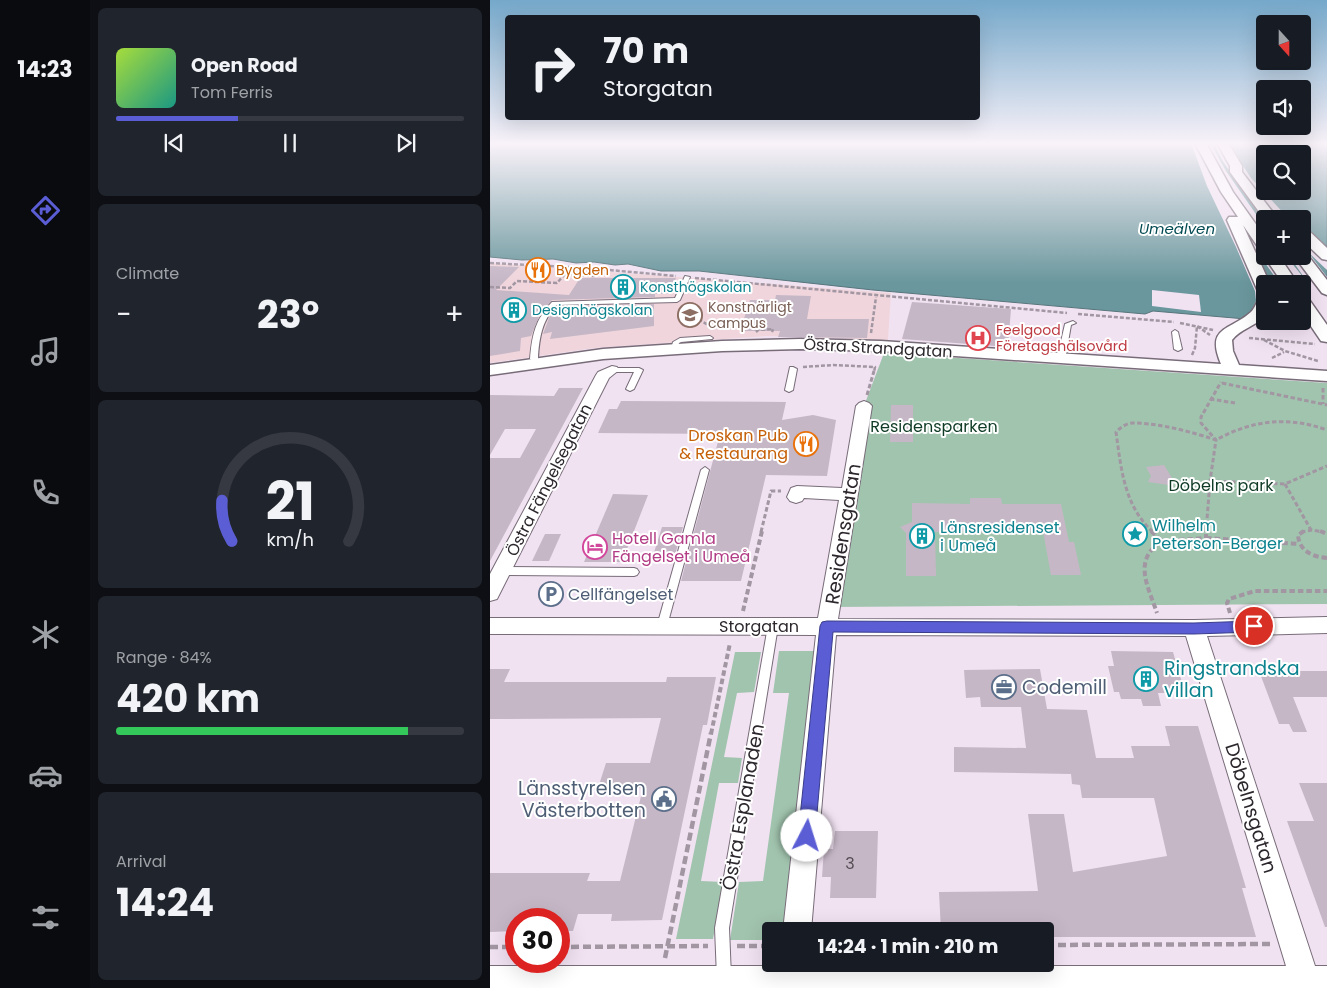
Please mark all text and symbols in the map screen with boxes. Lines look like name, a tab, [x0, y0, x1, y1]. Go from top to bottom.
north arrow	[1256, 15, 1311, 70]
map controls	[1256, 15, 1311, 330]
text: 70 m	[603, 26, 689, 75]
icon: right	[520, 35, 585, 100]
text: Open Road	[191, 52, 298, 79]
text: 14:23	[17, 54, 73, 85]
text: Storgatan	[603, 73, 713, 104]
button: sound	[1256, 80, 1311, 135]
text: Tom Ferris	[191, 81, 273, 104]
icon: previous	[160, 129, 188, 157]
icon: pause	[276, 129, 304, 157]
icon: next	[392, 129, 420, 157]
button: search	[1256, 145, 1311, 200]
icon: directions	[28, 193, 63, 228]
button: +	[1256, 210, 1311, 265]
water label: Umeälven	[1139, 218, 1215, 239]
restaurant icon: Bygden	[525, 257, 551, 283]
place label: Bygden	[556, 260, 609, 280]
text: Climate	[116, 262, 179, 285]
building icon: Konsthögskolan	[610, 274, 636, 300]
button: −	[1256, 275, 1311, 330]
place label: Konsthögskolan	[640, 277, 751, 297]
text: 23°	[257, 288, 319, 341]
text: −	[116, 295, 131, 334]
text: +	[445, 295, 464, 334]
building icon: Designhögskolan	[501, 297, 527, 323]
place label: Konstnärligt campus	[708, 297, 792, 333]
place label: Designhögskolan	[532, 300, 652, 320]
school or university icon: Konstnärligt campus	[677, 302, 703, 328]
place label: Feelgood Företagshälsovård	[996, 320, 1127, 356]
hospital icon: Feelgood Företagshälsovård	[965, 325, 991, 351]
street label: Östra Strandgatan	[803, 333, 953, 363]
icon: music	[28, 334, 63, 369]
street label: Östra Fängelsegatan	[501, 400, 597, 560]
park label: Residensparken	[870, 415, 998, 438]
place label: Droskan Pub & Restaurang	[679, 424, 788, 465]
restaurant icon: Droskan Pub & Restaurang	[793, 431, 819, 457]
street label: Residensgatan	[819, 462, 867, 606]
text: 21	[265, 465, 315, 538]
park label: Döbelns park	[1169, 474, 1274, 497]
icon: phone	[28, 475, 63, 510]
place label: Wilhelm Peterson-Berger	[1152, 514, 1283, 555]
place label: Länsresidenset i Umeå	[940, 516, 1060, 557]
place icon: Wilhelm Peterson-Berger	[1122, 521, 1148, 547]
building icon: Länsresidenset i Umeå	[909, 523, 935, 549]
text: km/h	[266, 527, 314, 552]
place label: Hotell Gamla Fängelset i Umeå	[612, 527, 750, 568]
hotel icon: Hotell Gamla Fängelset i Umeå	[582, 534, 608, 560]
parking icon: Cellfängelset	[538, 581, 564, 607]
place label: Cellfängelset	[568, 583, 673, 606]
pin	[1233, 605, 1275, 647]
icon: arrive	[1240, 612, 1268, 640]
street label: Storgatan	[719, 615, 799, 638]
icon: climate	[28, 617, 63, 652]
text: Range · 84%	[116, 646, 212, 669]
place label: Ringstrandska villan	[1164, 655, 1300, 704]
building icon: Ringstrandska villan	[1133, 666, 1159, 692]
text: 420 km	[116, 672, 260, 725]
office icon: Codemill	[991, 674, 1017, 700]
place label: Codemill	[1022, 674, 1107, 701]
street label: Östra Esplanaden	[715, 722, 771, 892]
street label: Döbelnsgatan	[1218, 740, 1284, 876]
icon: car	[28, 758, 63, 793]
place label: Länsstyrelsen Västerbotten	[518, 775, 646, 824]
public building icon: Länsstyrelsen Västerbotten	[651, 786, 677, 812]
position arrow	[780, 809, 832, 861]
text: Arrival	[116, 850, 166, 873]
house number: 3	[845, 852, 855, 875]
text: 14:24	[116, 876, 214, 929]
icon: filters	[28, 900, 63, 935]
speed limit sign: 30	[505, 908, 570, 973]
text: 14:24 · 1 min · 210 m	[818, 933, 998, 960]

